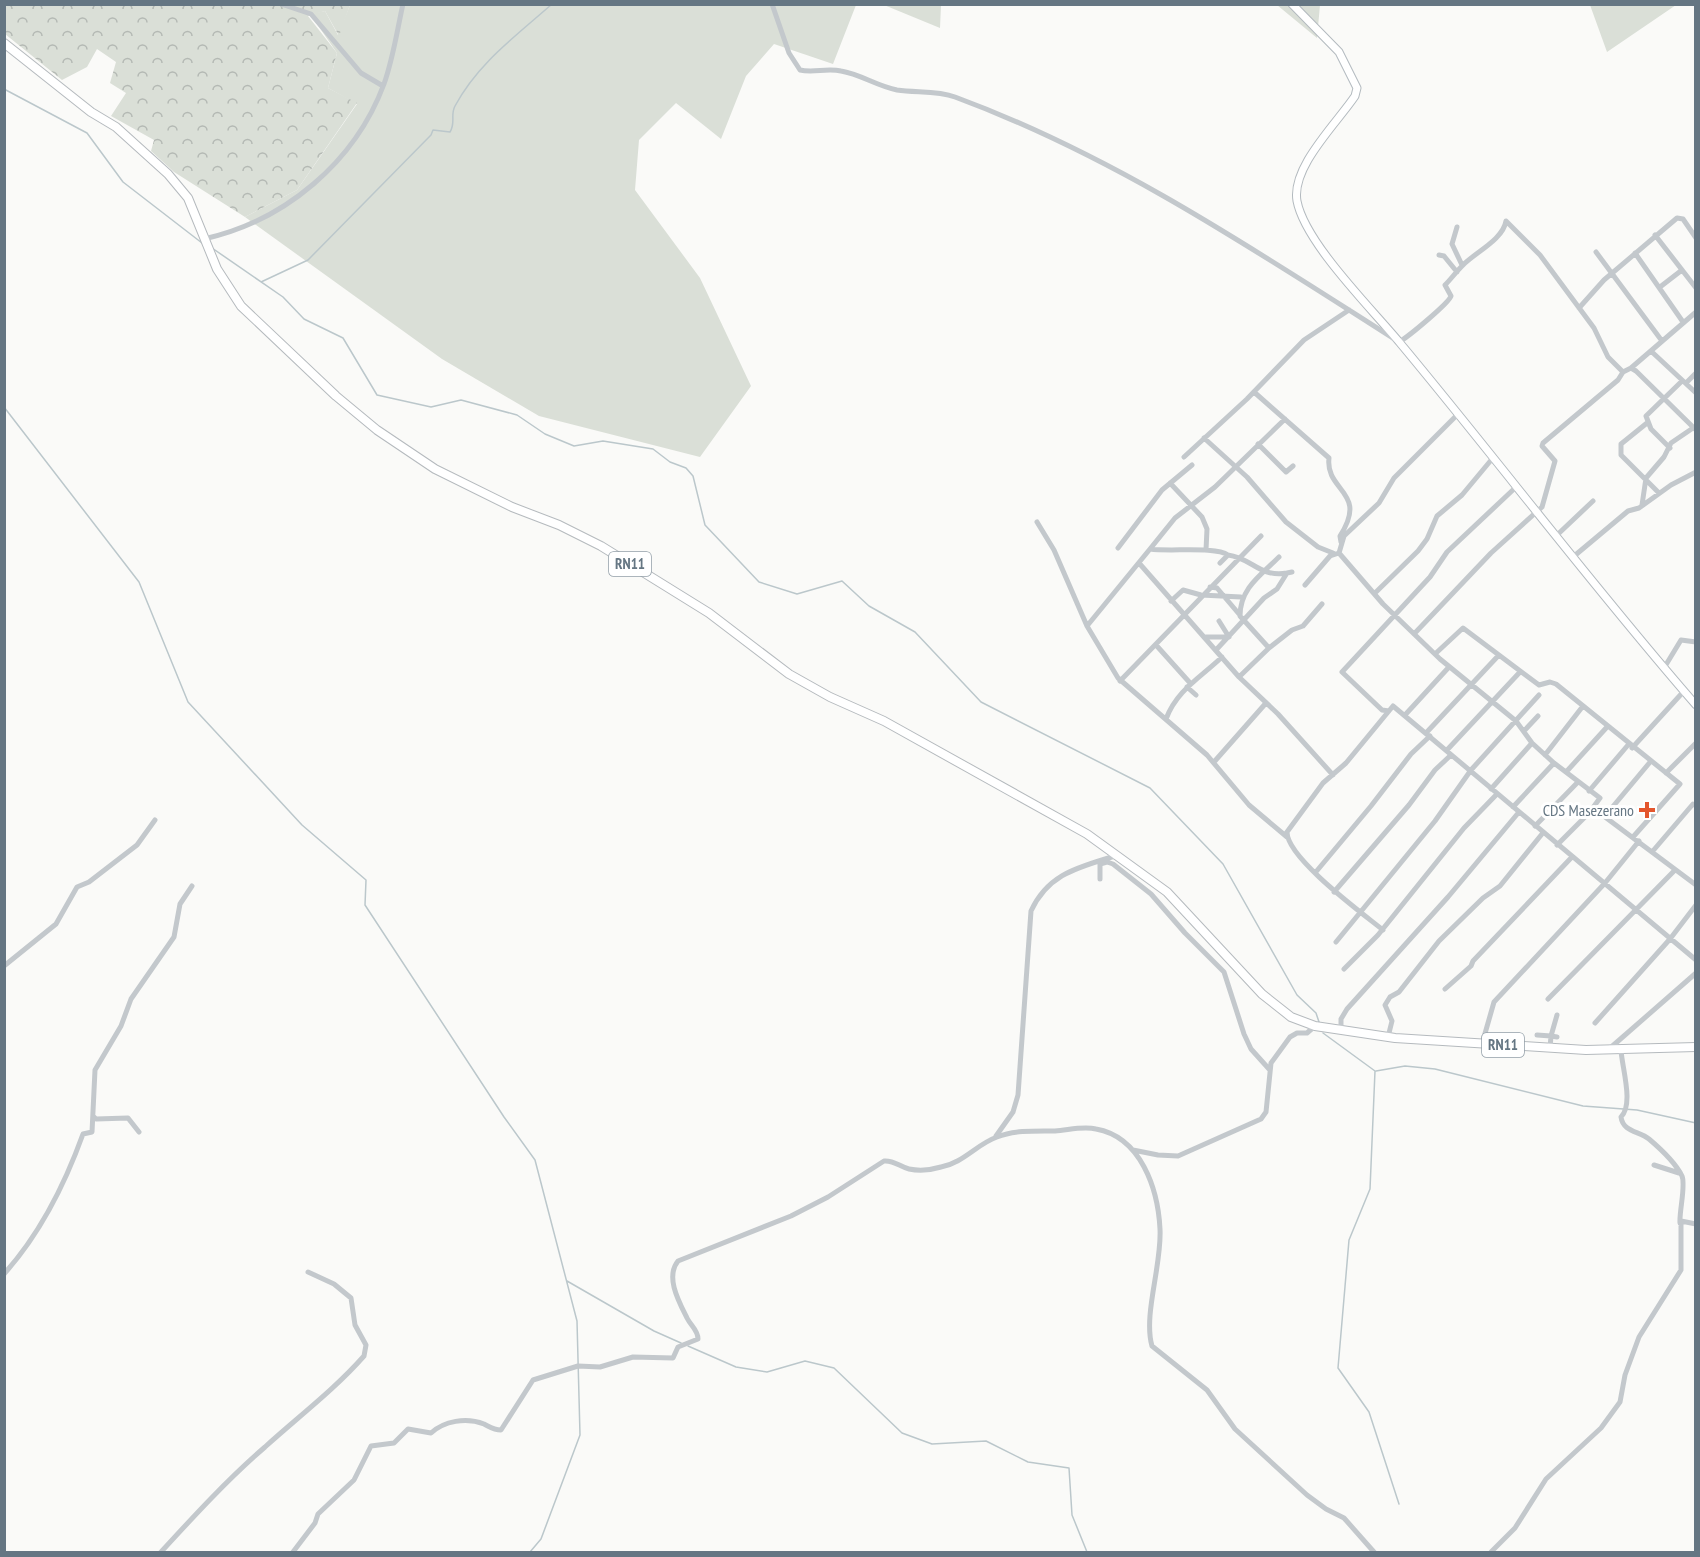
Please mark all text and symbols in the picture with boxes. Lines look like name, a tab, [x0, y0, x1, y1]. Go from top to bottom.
road number: RN11	[609, 552, 651, 576]
place label: CDS Masezerano	[1543, 800, 1634, 820]
marker: CDS Masezerano	[1638, 801, 1656, 819]
road number: RN11	[1482, 1033, 1524, 1057]

